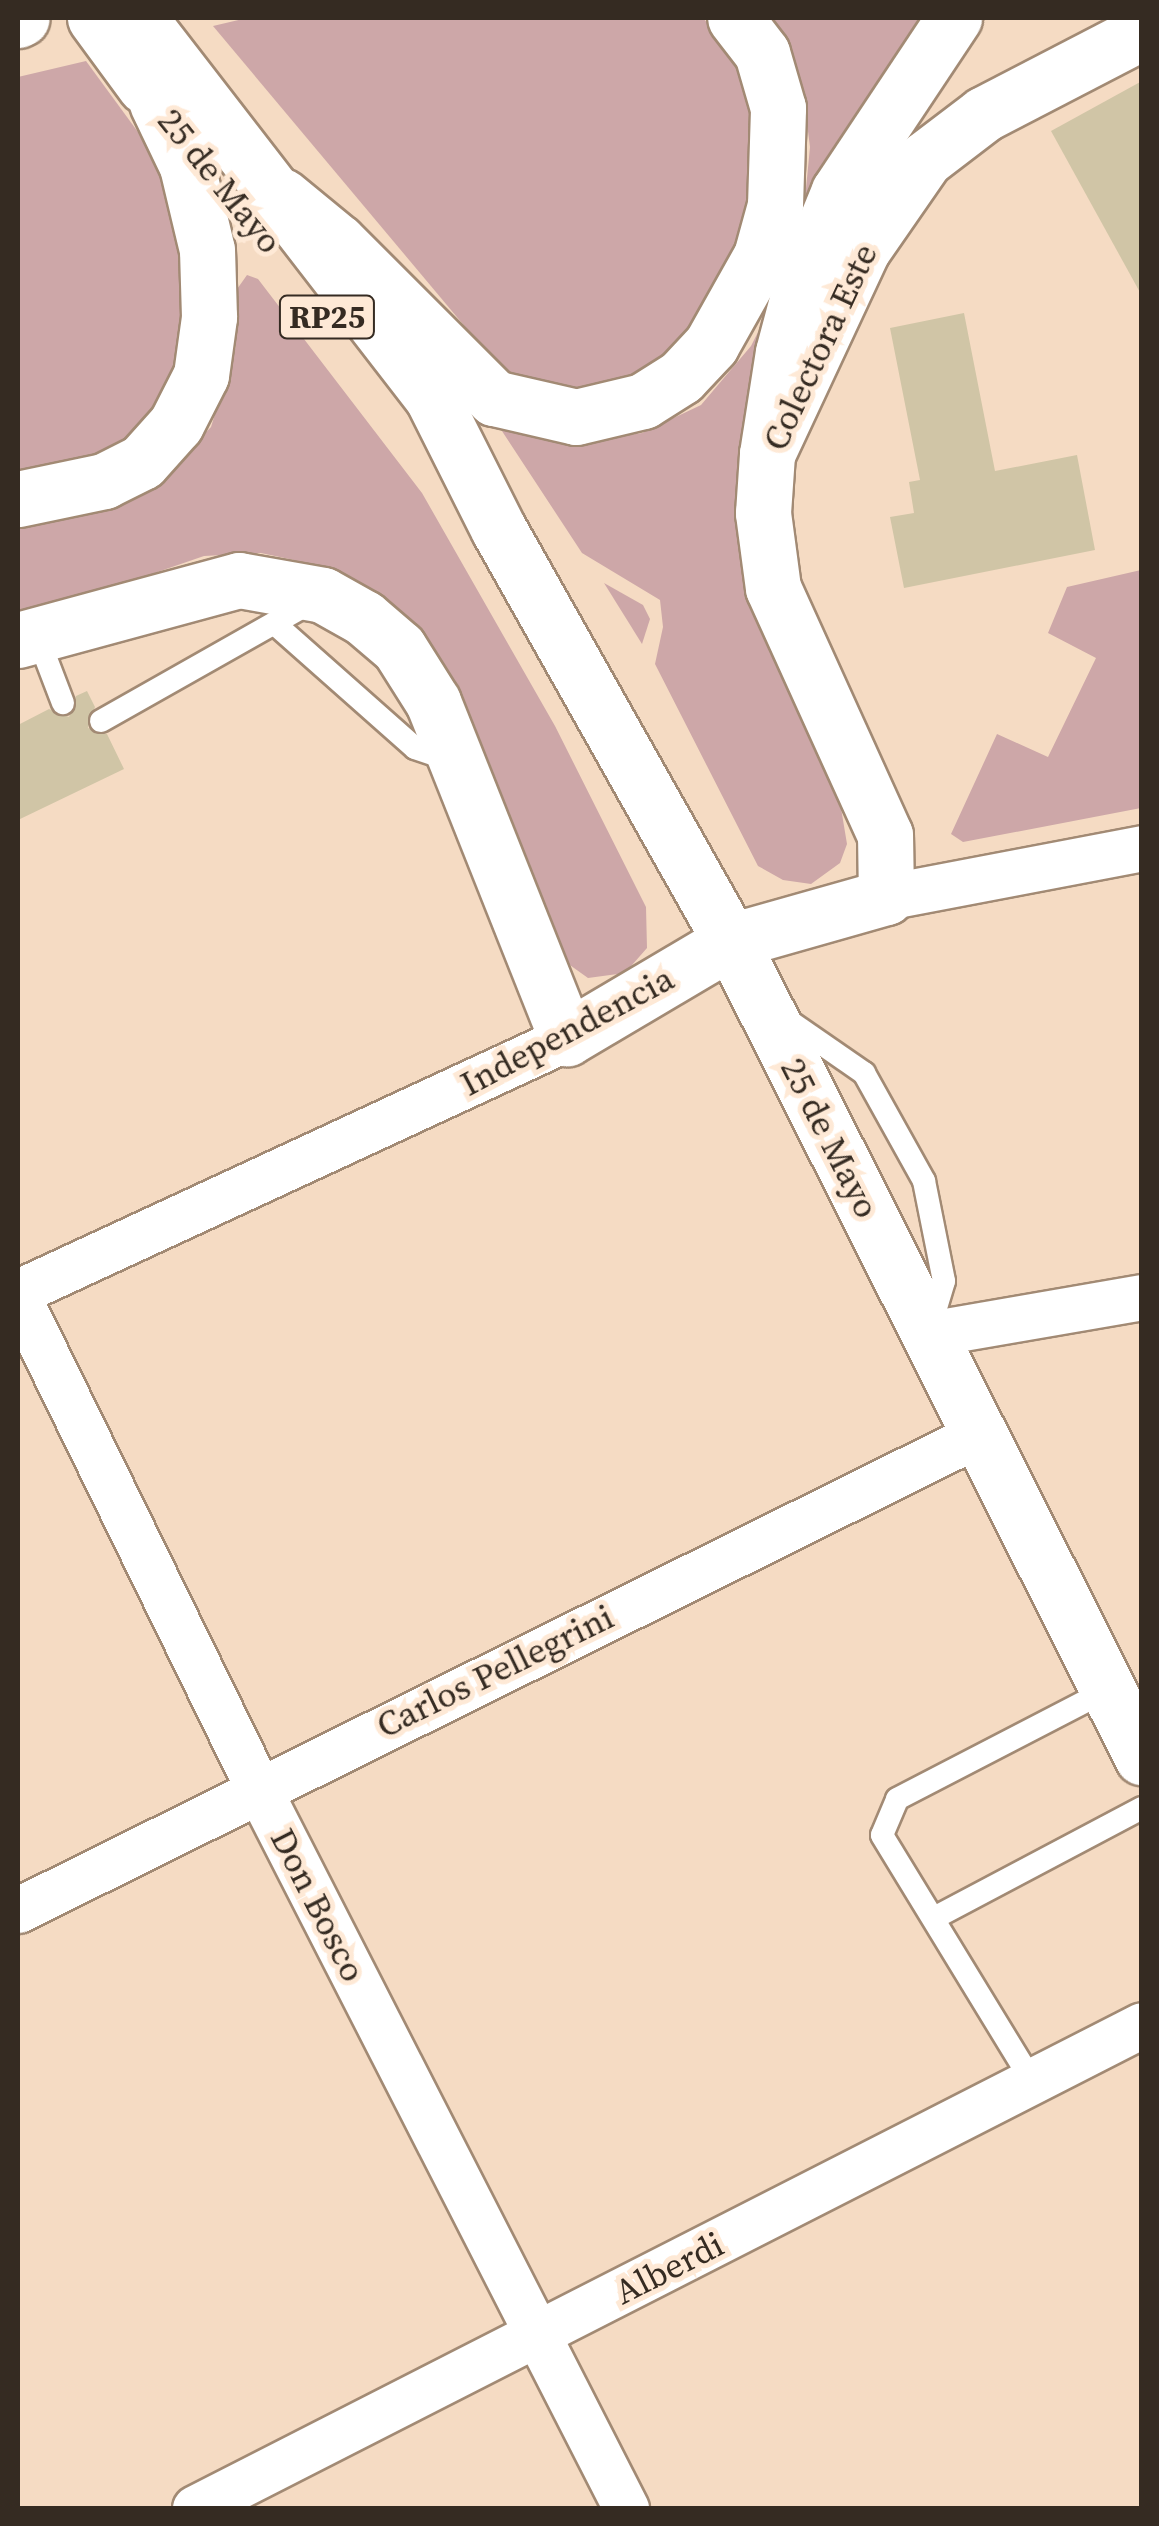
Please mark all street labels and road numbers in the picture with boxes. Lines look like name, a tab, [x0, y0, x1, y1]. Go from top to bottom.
street label: 25 de Mayo	[149, 100, 291, 262]
street label: Colectora Este	[754, 237, 886, 457]
road number: RP25	[277, 290, 377, 344]
street label: Independencia	[453, 957, 681, 1105]
street label: 25 de Mayo	[772, 1051, 888, 1225]
street label: Carlos Pellegrini	[370, 1596, 620, 1746]
street label: Don Bosco	[262, 1821, 374, 1989]
street label: Alberdi	[608, 2223, 730, 2313]

